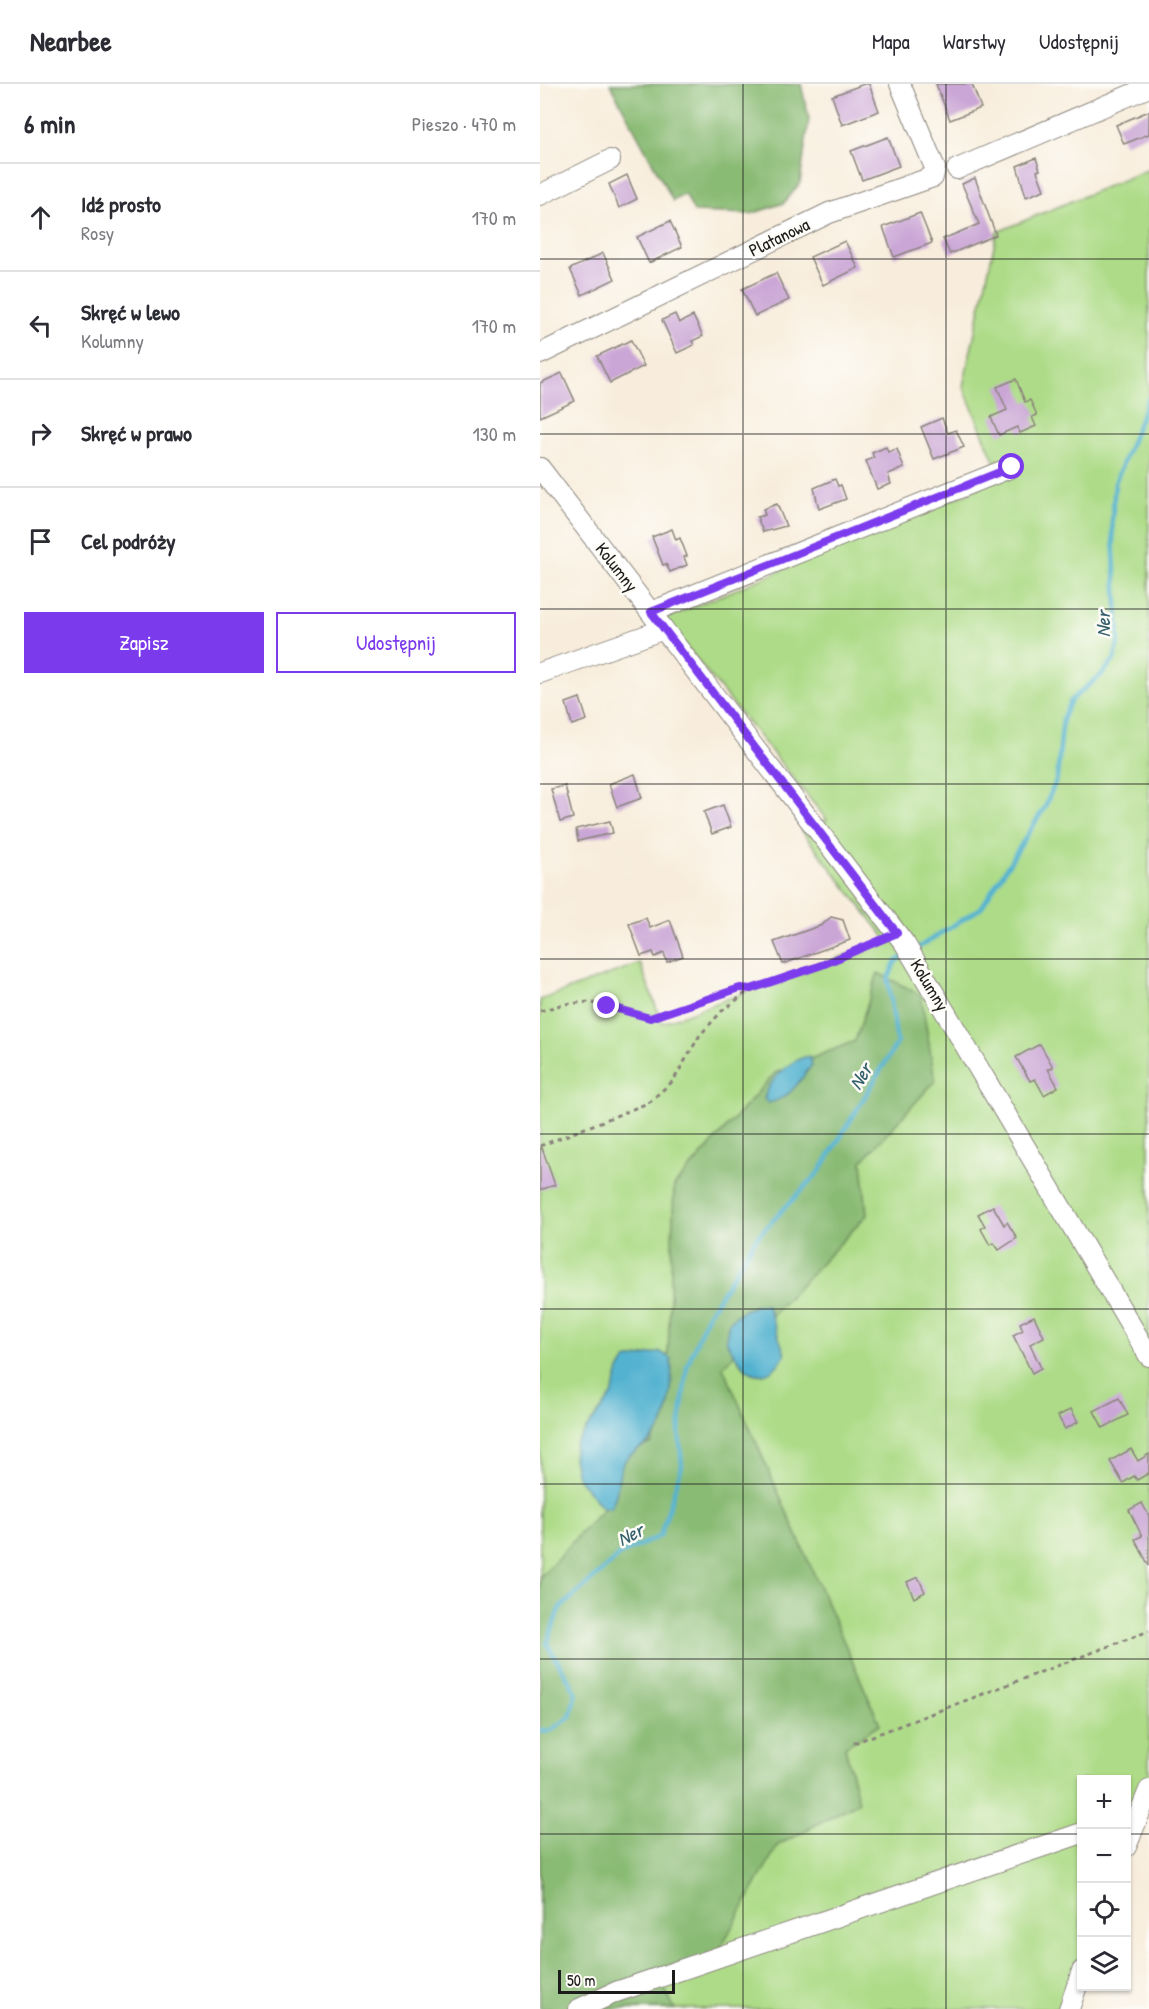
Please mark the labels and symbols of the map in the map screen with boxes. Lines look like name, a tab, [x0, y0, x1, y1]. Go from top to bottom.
street label: Platanowa	[745, 212, 813, 262]
route start	[998, 453, 1024, 479]
street label: Kolumny	[590, 537, 645, 597]
water label: Ner	[1089, 609, 1116, 637]
street label: Kolumny	[905, 954, 955, 1016]
route end	[593, 992, 619, 1018]
water label: Ner	[842, 1056, 880, 1094]
water label: Ner	[612, 1515, 650, 1552]
scale bar	[558, 1967, 675, 1994]

